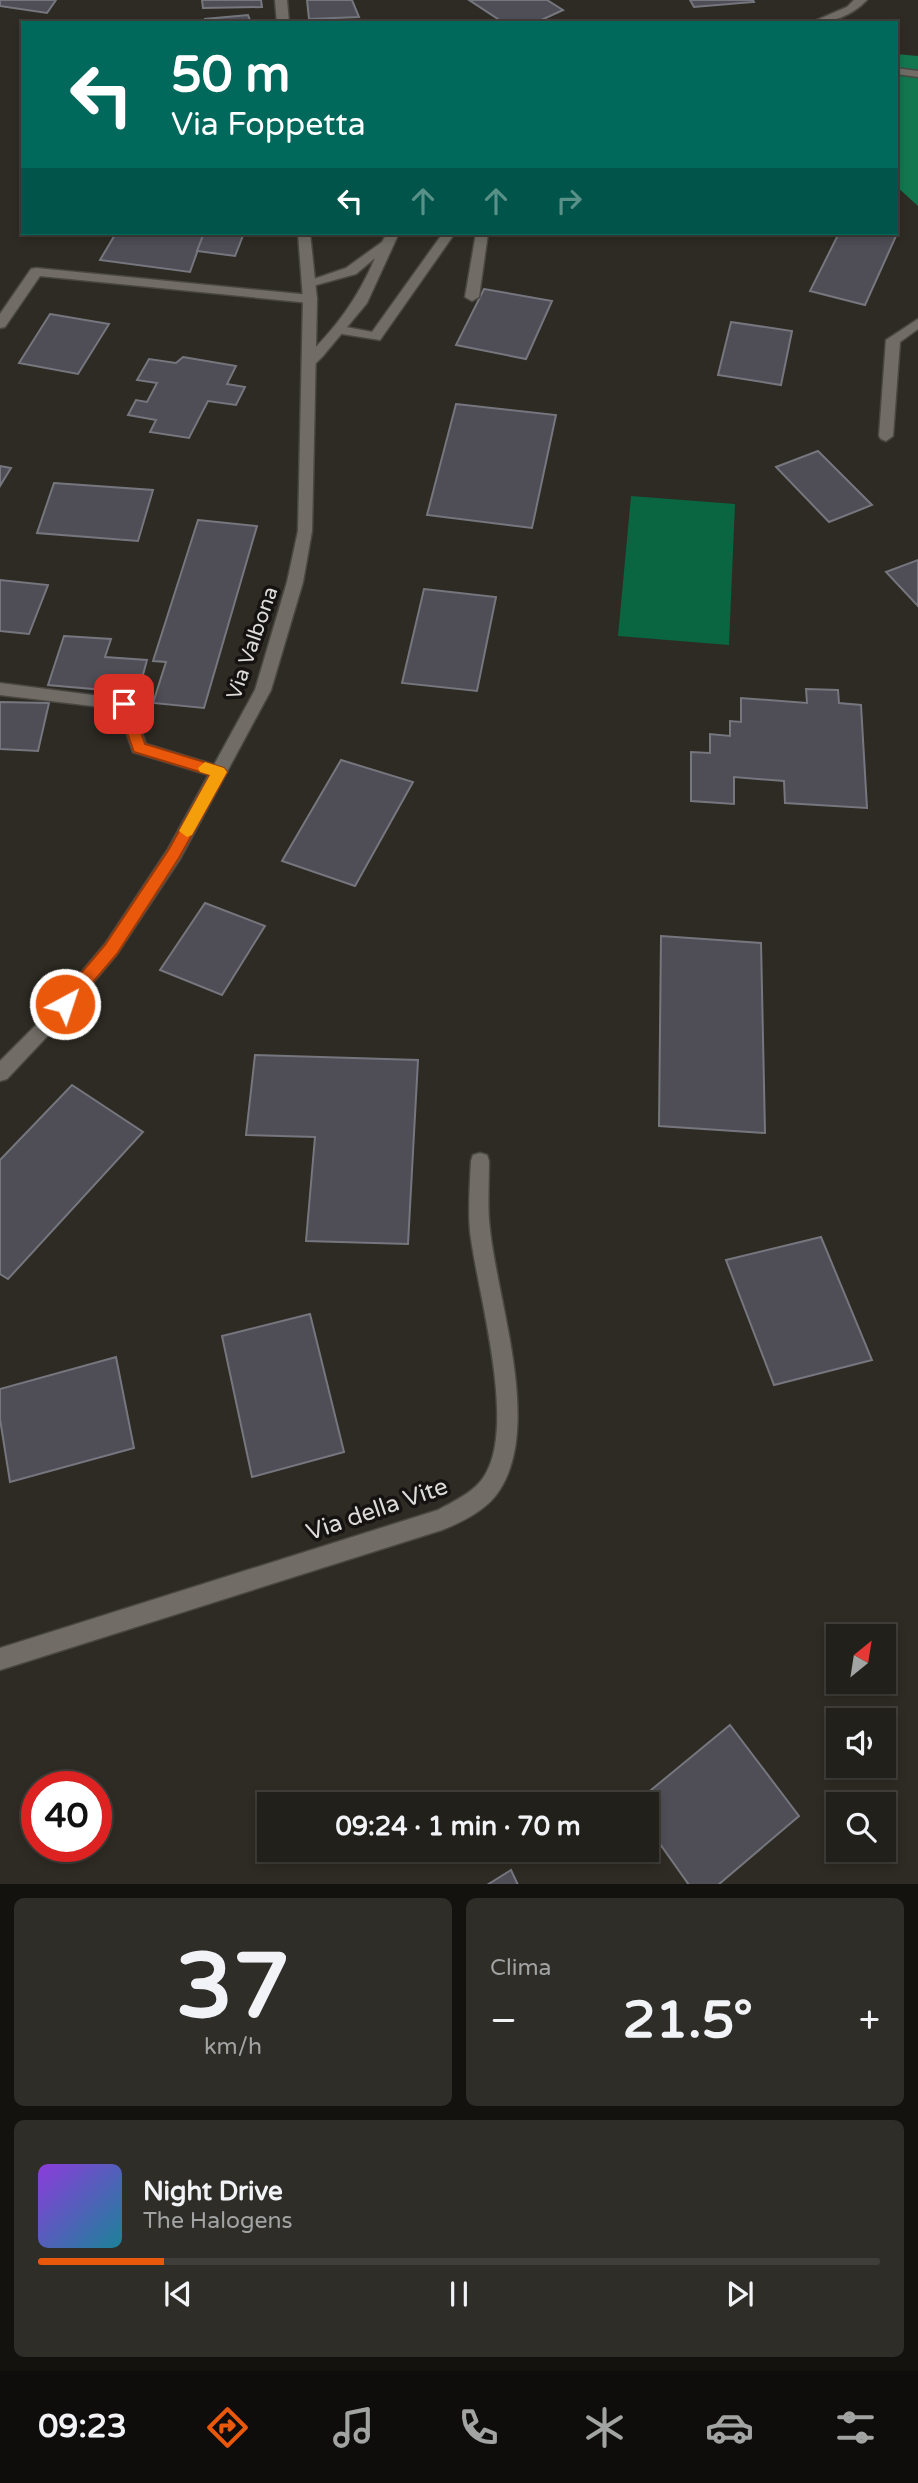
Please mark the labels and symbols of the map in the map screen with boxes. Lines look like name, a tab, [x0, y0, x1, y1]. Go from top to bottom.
street label: Via Valbona	[221, 583, 283, 703]
pin	[94, 674, 154, 734]
position arrow	[28, 967, 102, 1041]
street label: Via della Vite	[303, 1472, 452, 1547]
north arrow	[826, 1624, 896, 1694]
speed limit sign: 40	[21, 1771, 112, 1862]

